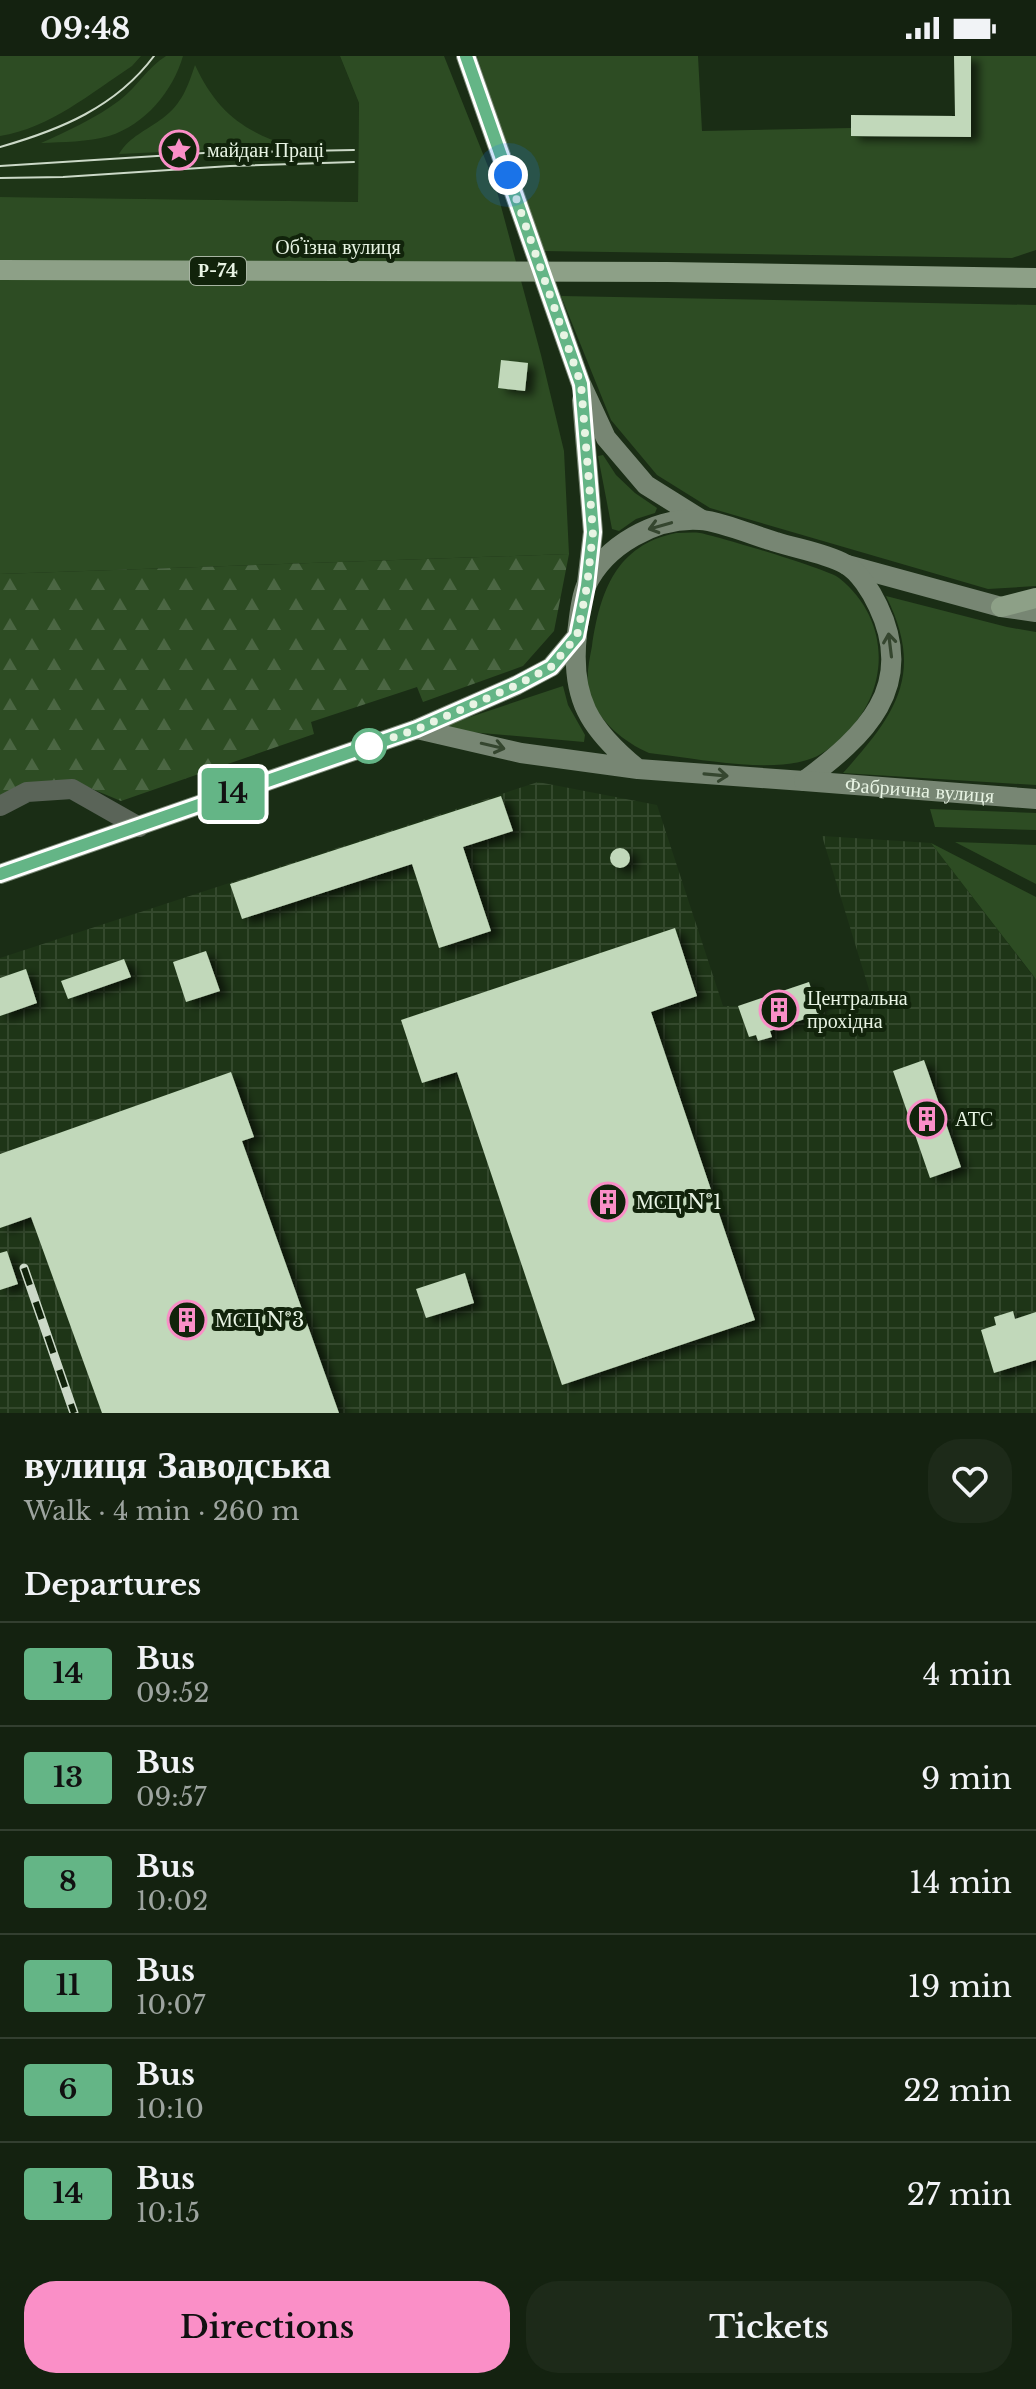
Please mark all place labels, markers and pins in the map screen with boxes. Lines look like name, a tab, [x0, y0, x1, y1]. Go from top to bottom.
place icon: майдан Праці	[158, 129, 200, 171]
place label: майдан Праці	[207, 138, 325, 162]
unlabelled marker	[352, 729, 386, 763]
place label: Центральна прохідна	[807, 986, 908, 1033]
building icon: Центральна прохідна	[758, 989, 800, 1031]
building icon: АТС	[906, 1098, 948, 1140]
place label: АТС	[955, 1107, 993, 1131]
building icon: МСЦ №1	[587, 1181, 629, 1223]
place label: МСЦ №1	[636, 1190, 722, 1214]
building icon: МСЦ №3	[166, 1299, 208, 1341]
place label: МСЦ №3	[215, 1308, 304, 1332]

